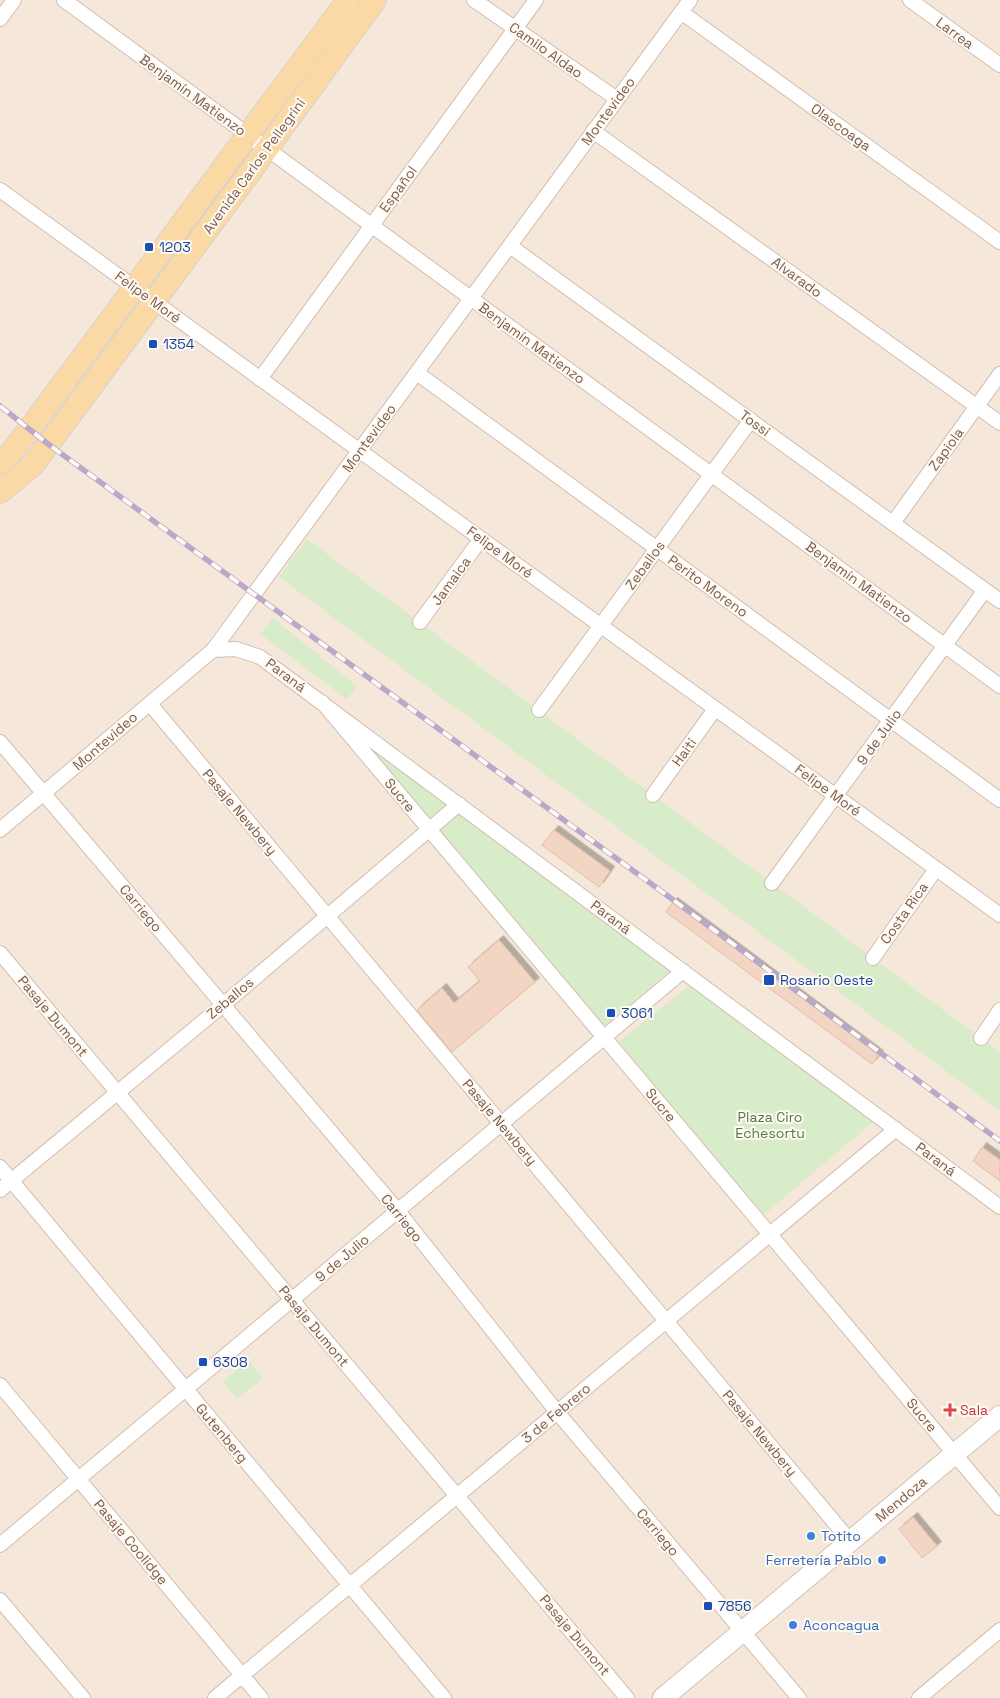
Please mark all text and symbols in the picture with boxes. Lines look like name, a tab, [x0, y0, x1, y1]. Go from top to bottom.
street label: Larrea	[933, 13, 977, 53]
street label: Camilo Aldao	[506, 18, 586, 82]
street label: Benjamín Matienzo	[136, 50, 250, 140]
street label: Montevideo	[577, 73, 639, 149]
street label: Avenida Carlos Pellegrini	[199, 95, 309, 237]
street label: Olascoaga	[807, 99, 875, 155]
street label: Español	[375, 162, 421, 216]
place label: 1203	[159, 238, 191, 256]
marker: 1203	[143, 241, 155, 253]
street label: Alvarado	[768, 253, 826, 301]
street label: Felipe Moré	[111, 267, 185, 327]
street label: Benjamín Matienzo	[475, 298, 589, 388]
place label: 1354	[163, 335, 195, 353]
marker: 1354	[147, 338, 159, 350]
street label: Montevideo	[338, 400, 400, 476]
street label: Tossi	[736, 406, 774, 440]
street label: Zapiola	[924, 424, 968, 474]
street label: Felipe Moré	[463, 522, 537, 582]
street label: Zeballos	[621, 537, 669, 593]
street label: Benjamín Matienzo	[802, 537, 916, 627]
street label: Perito Moreno	[664, 551, 752, 621]
street label: Jamaica	[427, 553, 475, 609]
street label: Paraná	[262, 654, 310, 696]
street label: 9 de Julio	[853, 705, 905, 769]
street label: Montevideo	[69, 708, 141, 774]
street label: Haiti	[668, 734, 700, 770]
street label: Felipe Moré	[791, 760, 865, 820]
street label: Pasaje Newbery	[199, 765, 281, 859]
street label: Sucre	[381, 774, 419, 816]
street label: Costa Rica	[876, 879, 932, 947]
street label: Carriego	[116, 880, 166, 936]
street label: Paraná	[587, 896, 635, 938]
place label: Rosario Oeste	[780, 971, 873, 989]
street label: Pasaje Dumont	[14, 972, 92, 1060]
street label: Zeballos	[203, 973, 257, 1023]
marker: Rosario Oeste	[762, 973, 776, 987]
place label: 3061	[621, 1004, 653, 1022]
marker: 3061	[605, 1007, 617, 1019]
street label: Pasaje Newbery	[459, 1075, 541, 1169]
street label: Sucre	[642, 1084, 680, 1126]
park label: Plaza Ciro Echesortu	[735, 1108, 805, 1142]
street label: Paraná	[912, 1138, 960, 1180]
street label: Carriego	[377, 1190, 427, 1246]
street label: 9 de Julio	[311, 1230, 373, 1286]
street label: Pasaje Dumont	[275, 1282, 353, 1370]
place label: 6308	[213, 1353, 248, 1371]
marker: 6308	[197, 1356, 209, 1368]
street label: 3 de Febrero	[518, 1379, 594, 1447]
street label: Pasaje Newbery	[719, 1386, 801, 1480]
street label: Sucre	[903, 1394, 941, 1436]
street label: Gutenberg	[192, 1400, 252, 1466]
place label: Sala	[960, 1401, 988, 1419]
marker: Sala	[944, 1404, 956, 1416]
street label: Mendoza	[872, 1472, 930, 1526]
street label: Pasaje Coolidge	[90, 1495, 172, 1589]
street label: Carriego	[633, 1504, 683, 1560]
place label: Totito	[821, 1527, 861, 1545]
marker: Totito	[805, 1530, 817, 1542]
place label: Ferretería Pablo	[766, 1551, 872, 1569]
marker: Ferretería Pablo	[876, 1554, 888, 1566]
street label: Pasaje Dumont	[536, 1591, 614, 1679]
place label: 7856	[718, 1597, 752, 1615]
marker: 7856	[702, 1600, 714, 1612]
place label: Aconcagua	[803, 1616, 879, 1634]
marker: Aconcagua	[787, 1619, 799, 1631]

